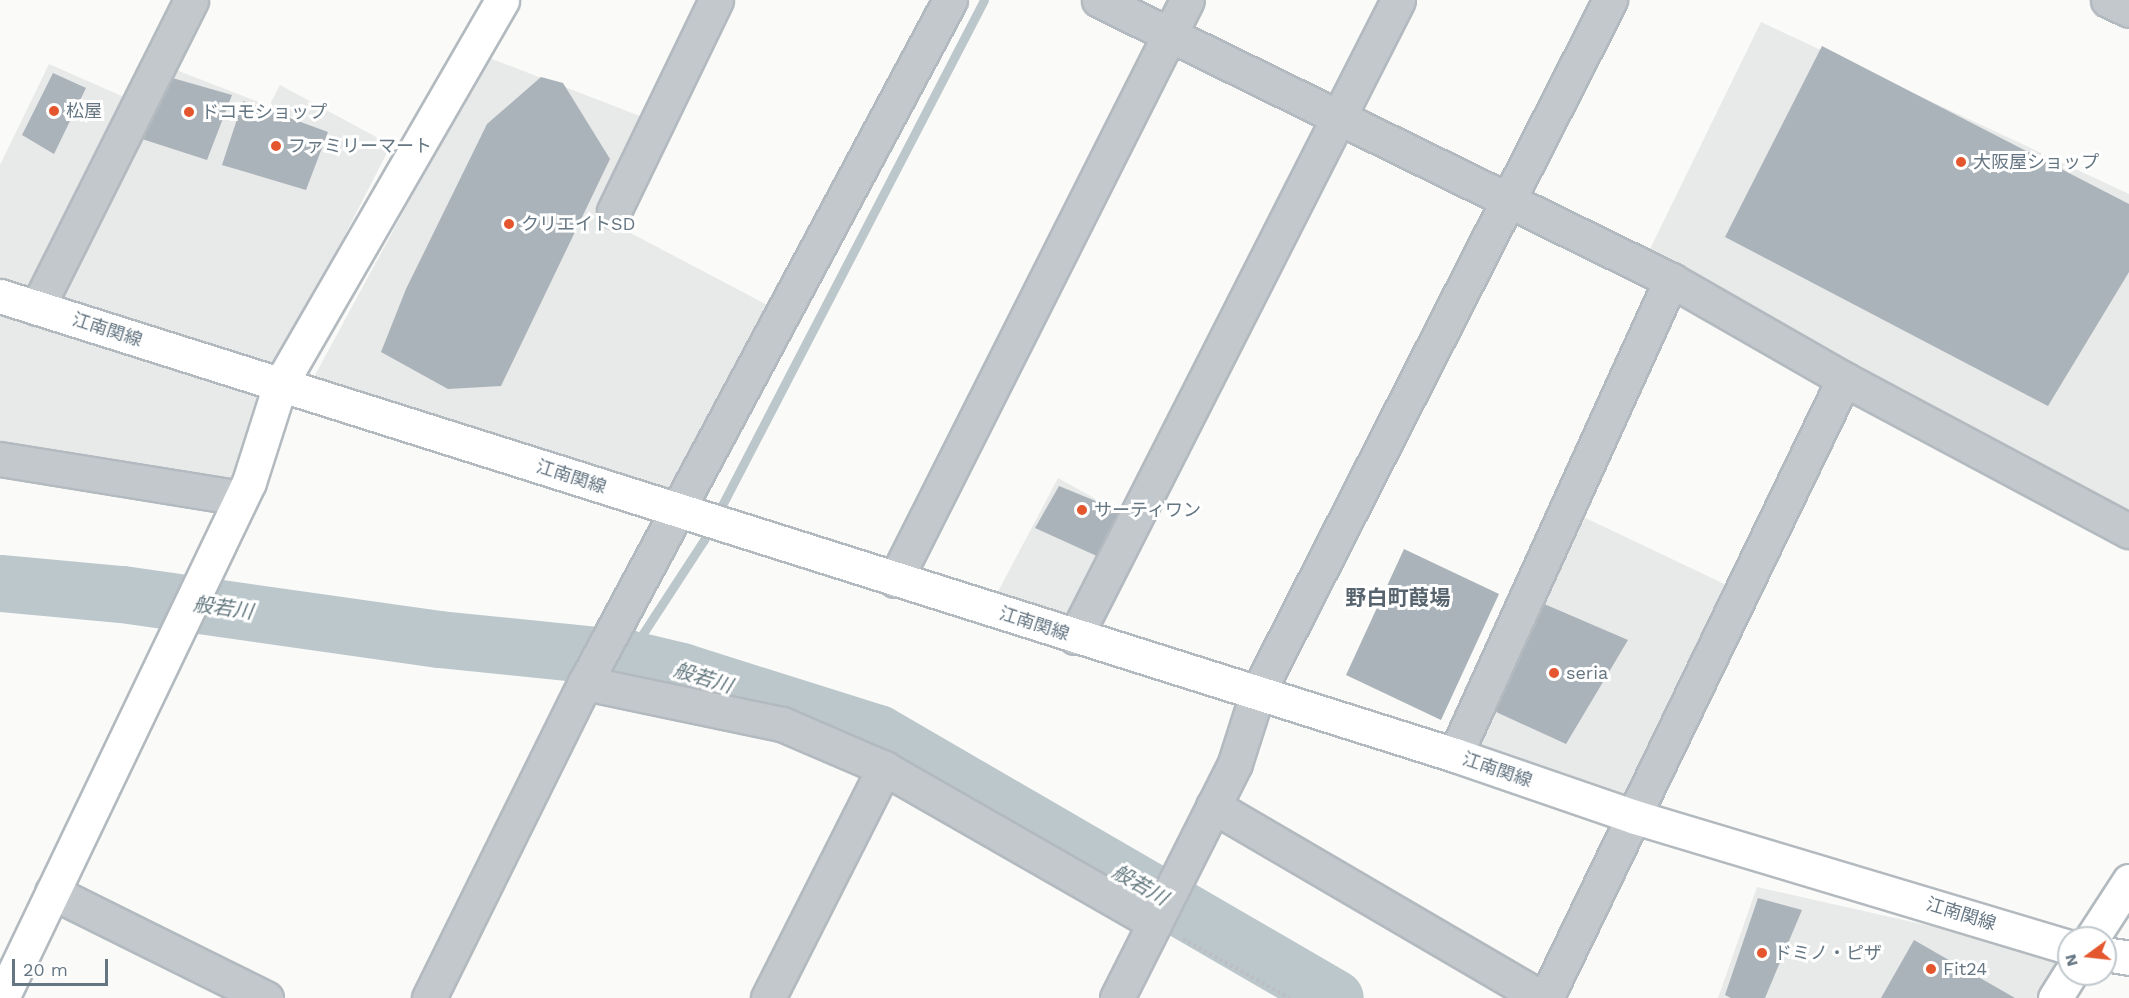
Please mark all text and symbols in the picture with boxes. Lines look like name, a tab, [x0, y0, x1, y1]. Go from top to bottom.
place label: 松屋	[66, 100, 102, 122]
place label: ドコモショップ	[201, 101, 327, 123]
marker: 松屋	[47, 104, 61, 118]
marker: ドコモショップ	[182, 105, 196, 119]
place label: ファミリーマート	[288, 135, 432, 157]
marker: ファミリーマート	[269, 139, 283, 153]
place label: 大阪屋ショップ	[1973, 151, 2099, 173]
marker: 大阪屋ショップ	[1954, 155, 1968, 169]
place label: クリエイトSD	[521, 213, 636, 235]
marker: クリエイトSD	[502, 217, 516, 231]
street label: 江南関線	[69, 309, 145, 351]
street label: 江南関線	[533, 456, 609, 498]
place label: サーティワン	[1094, 499, 1202, 521]
marker: サーティワン	[1075, 503, 1089, 517]
district label: 野白町葭場	[1346, 585, 1450, 611]
water label: 般若川	[192, 592, 254, 624]
street label: 江南関線	[996, 603, 1072, 645]
water label: 般若川	[671, 658, 735, 698]
place label: seria	[1566, 662, 1608, 684]
marker: seria	[1547, 666, 1561, 680]
street label: 江南関線	[1459, 748, 1535, 792]
water label: 般若川	[1108, 860, 1172, 910]
street label: 江南関線	[1923, 893, 1999, 935]
north arrow	[2057, 926, 2117, 986]
place label: ドミノ・ピザ	[1774, 942, 1882, 964]
marker: ドミノ・ピザ	[1755, 946, 1769, 960]
scale bar	[15, 947, 111, 985]
text: N	[2060, 952, 2082, 968]
place label: Fit24	[1943, 958, 1987, 980]
text: 20 m	[23, 959, 68, 980]
marker: Fit24	[1924, 962, 1938, 976]

